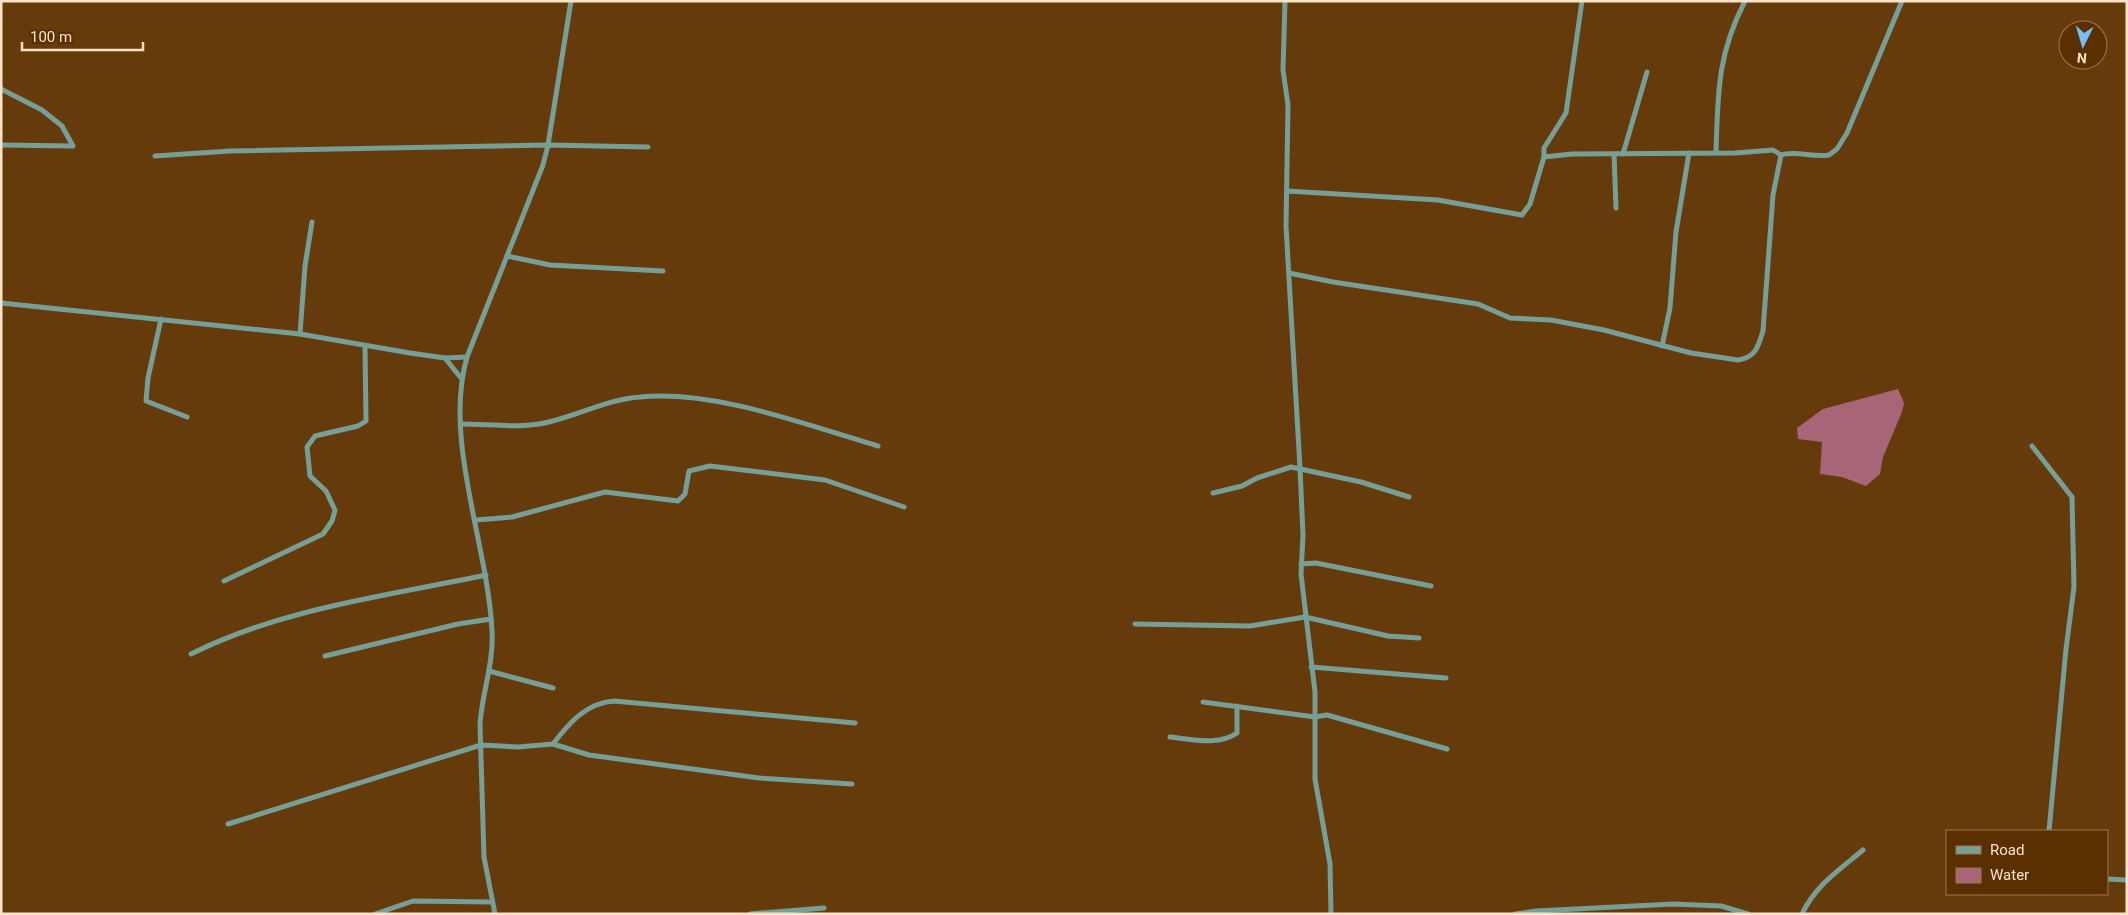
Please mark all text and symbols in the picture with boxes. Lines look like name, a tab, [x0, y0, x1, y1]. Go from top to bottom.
scale bar	[22, 20, 144, 52]
north arrow	[2058, 20, 2108, 70]
text: 100 m	[30, 28, 72, 46]
text: N	[2076, 50, 2087, 66]
legend	[1946, 830, 2108, 895]
text: Road	[1990, 841, 2024, 859]
text: Water	[1990, 866, 2029, 884]

